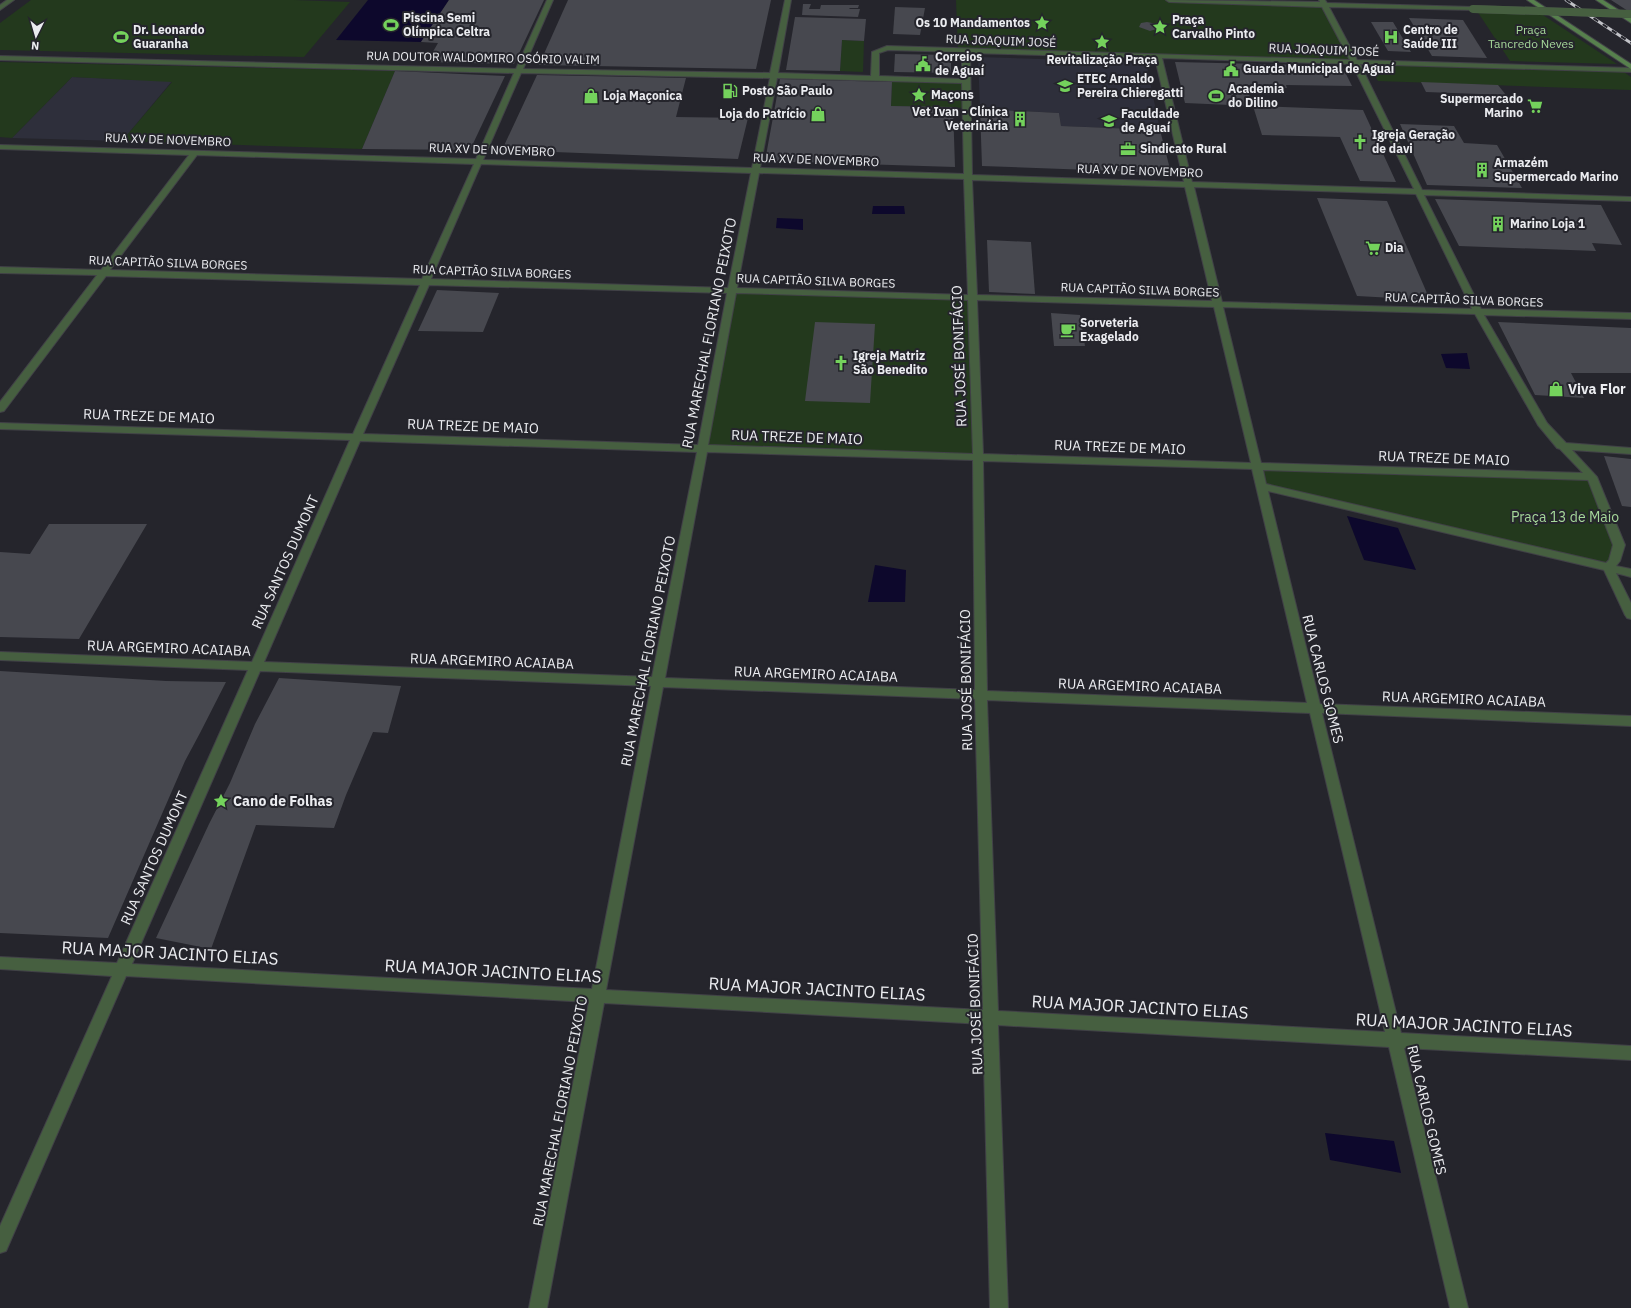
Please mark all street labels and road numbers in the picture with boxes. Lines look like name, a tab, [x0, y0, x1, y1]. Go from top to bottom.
street label: RUA JOAQUIM JOSÉ	[945, 31, 1057, 50]
street label: RUA JOAQUIM JOSÉ	[1268, 40, 1380, 59]
street label: RUA DOUTOR WALDOMIRO OSÓRIO VALIM	[366, 48, 600, 67]
street label: RUA XV DE NOVEMBRO	[105, 130, 231, 149]
street label: RUA XV DE NOVEMBRO	[429, 140, 555, 159]
street label: RUA XV DE NOVEMBRO	[753, 150, 879, 169]
street label: RUA XV DE NOVEMBRO	[1077, 161, 1203, 180]
street label: RUA MARECHAL FLORIANO PEIXOTO	[678, 216, 740, 450]
street label: RUA CAPITÃO SILVA BORGES	[88, 252, 248, 273]
street label: RUA CAPITÃO SILVA BORGES	[412, 261, 572, 282]
street label: RUA CAPITÃO SILVA BORGES	[736, 270, 896, 291]
street label: RUA CAPITÃO SILVA BORGES	[1060, 279, 1220, 300]
street label: RUA JOSÉ BONIFÁCIO	[947, 285, 970, 427]
street label: RUA CAPITÃO SILVA BORGES	[1384, 289, 1544, 310]
street label: RUA TREZE DE MAIO	[83, 405, 215, 427]
street label: RUA TREZE DE MAIO	[407, 415, 539, 437]
street label: RUA TREZE DE MAIO	[731, 426, 863, 448]
street label: RUA TREZE DE MAIO	[1054, 436, 1186, 458]
street label: RUA TREZE DE MAIO	[1378, 447, 1510, 469]
street label: RUA SANTOS DUMONT	[247, 492, 323, 632]
street label: RUA MARECHAL FLORIANO PEIXOTO	[617, 534, 679, 768]
street label: RUA JOSÉ BONIFÁCIO	[955, 609, 976, 751]
street label: RUA CARLOS GOMES	[1298, 613, 1348, 745]
street label: RUA ARGEMIRO ACAIABA	[87, 636, 251, 660]
street label: RUA ARGEMIRO ACAIABA	[410, 649, 574, 673]
street label: RUA ARGEMIRO ACAIABA	[734, 662, 898, 686]
street label: RUA ARGEMIRO ACAIABA	[1058, 674, 1222, 698]
street label: RUA ARGEMIRO ACAIABA	[1382, 687, 1546, 711]
street label: RUA SANTOS DUMONT	[116, 788, 192, 928]
street label: RUA JOSÉ BONIFÁCIO	[963, 933, 986, 1075]
street label: RUA MAJOR JACINTO ELIAS	[61, 936, 279, 970]
street label: RUA MAJOR JACINTO ELIAS	[384, 954, 602, 988]
street label: RUA MAJOR JACINTO ELIAS	[708, 972, 926, 1006]
street label: RUA MAJOR JACINTO ELIAS	[1031, 990, 1249, 1024]
street label: RUA MARECHAL FLORIANO PEIXOTO	[529, 994, 591, 1228]
street label: RUA MAJOR JACINTO ELIAS	[1355, 1008, 1573, 1042]
street label: RUA CARLOS GOMES	[1403, 1044, 1451, 1176]

